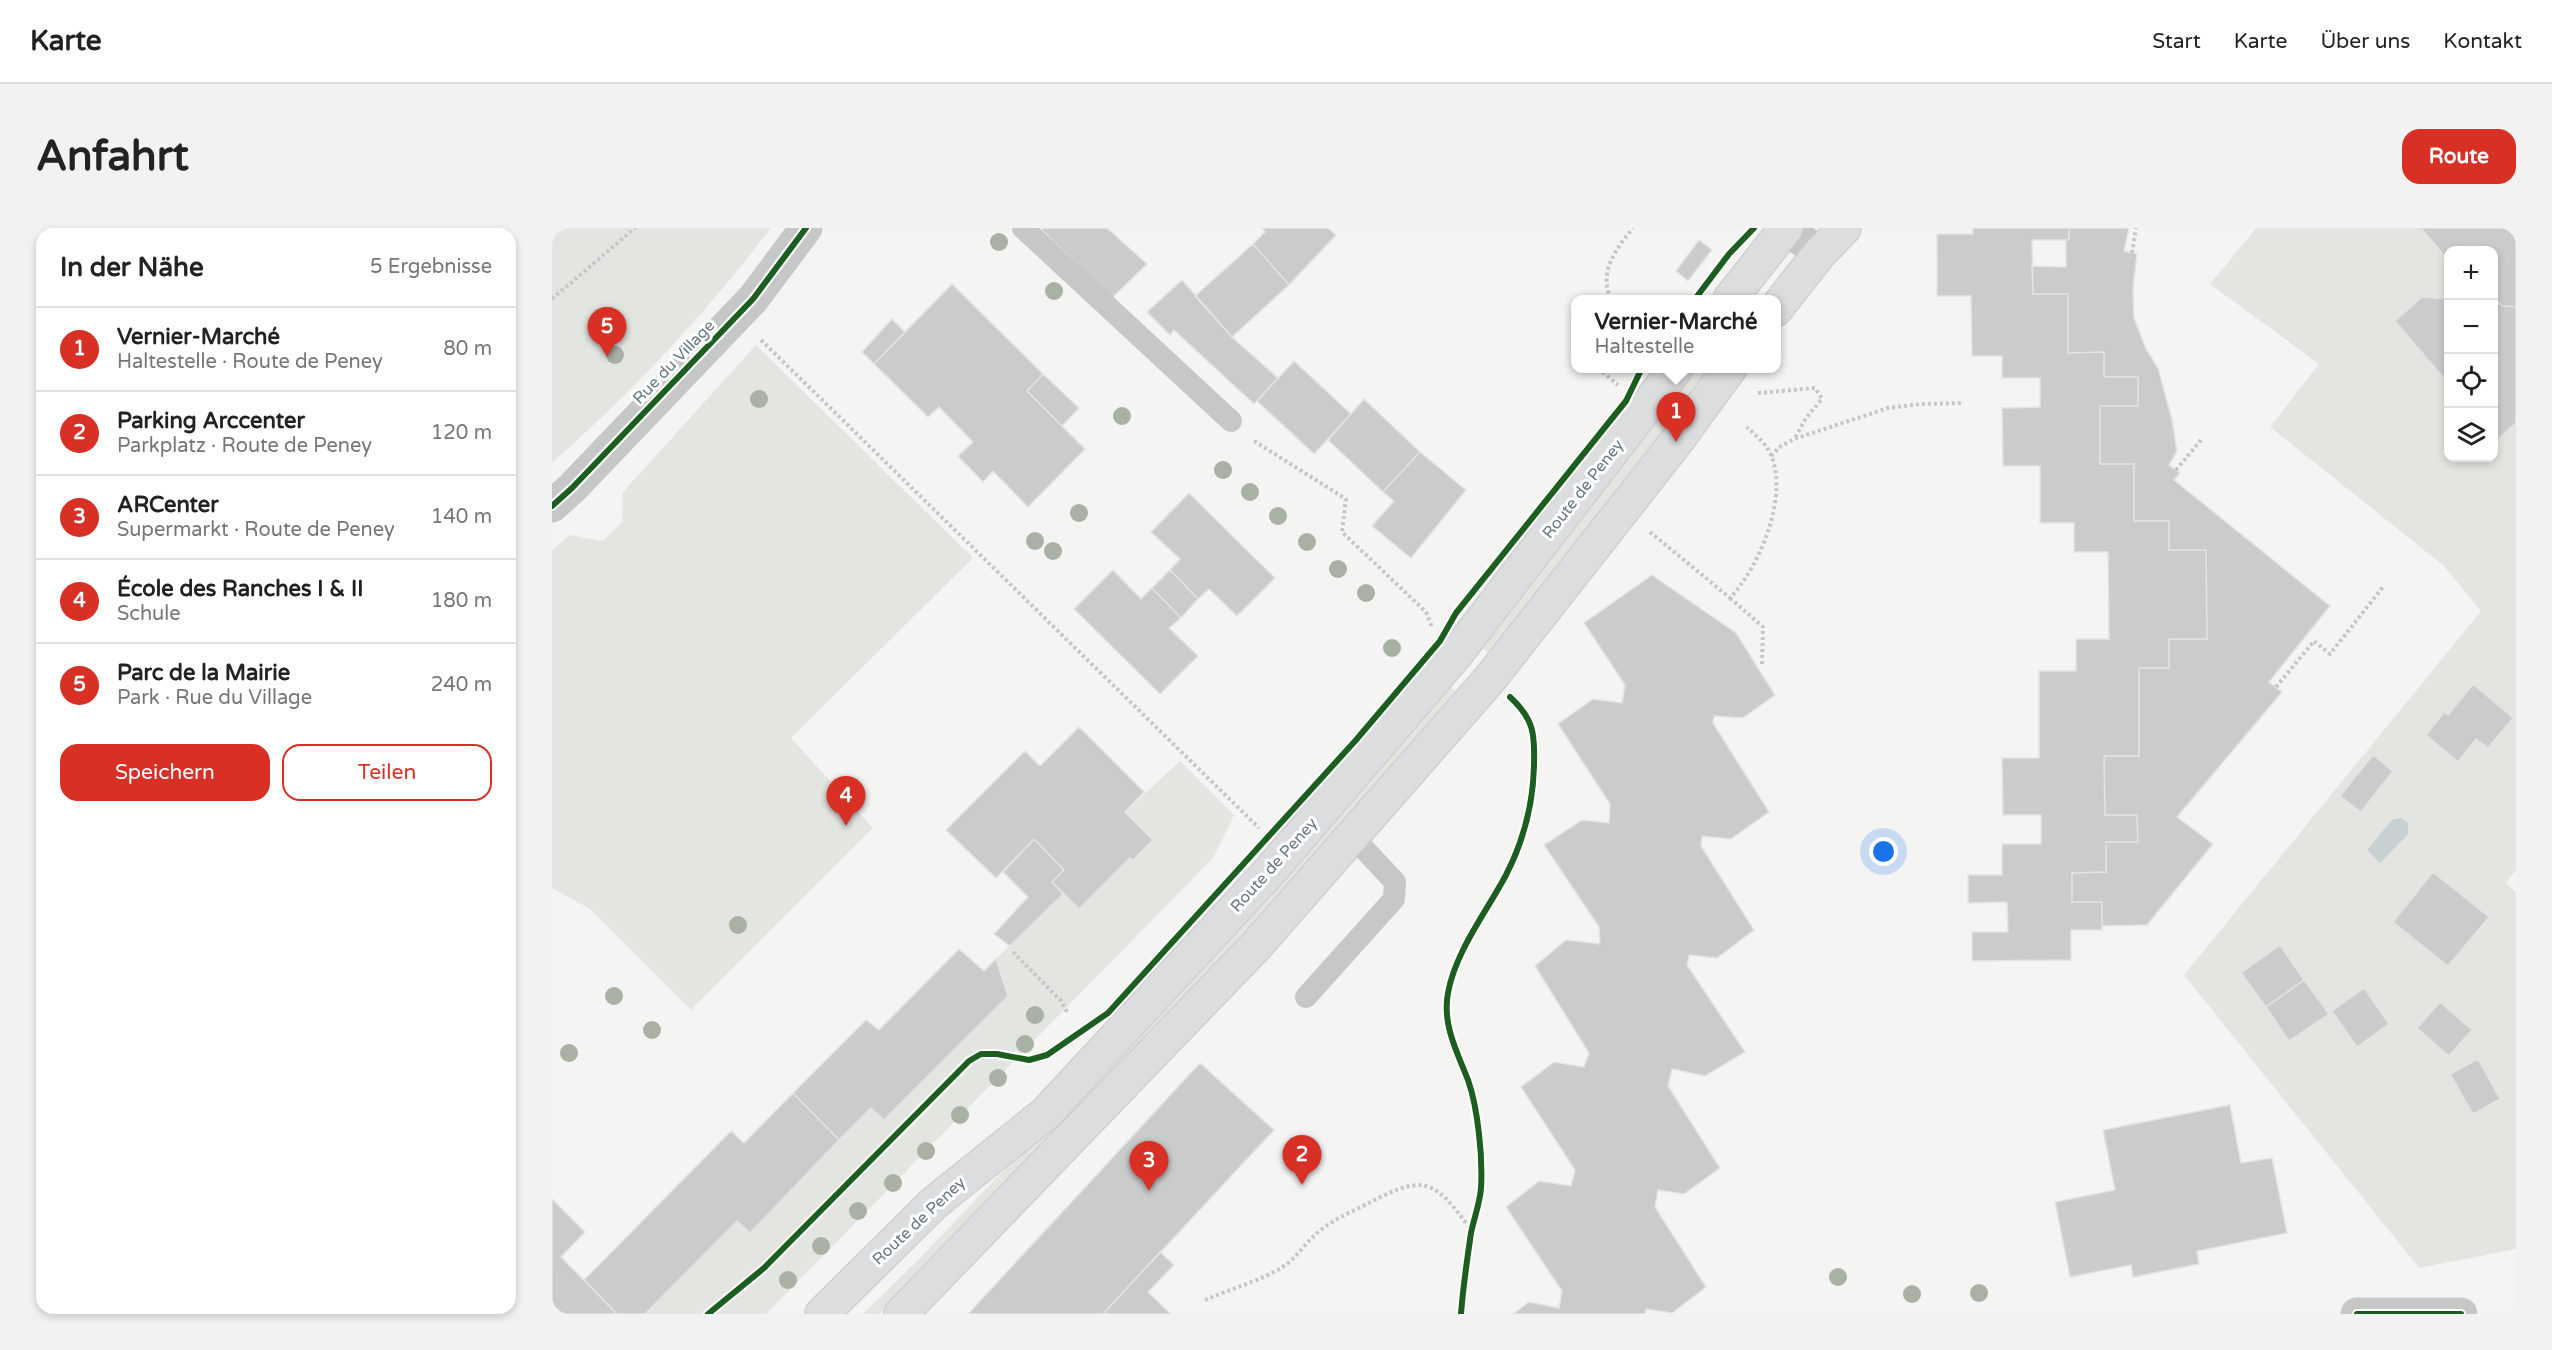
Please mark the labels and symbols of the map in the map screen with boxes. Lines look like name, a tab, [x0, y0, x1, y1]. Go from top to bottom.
pin: 5	[588, 308, 626, 357]
street label: Rue du Village	[629, 316, 719, 408]
pin: 1	[1656, 392, 1696, 442]
street label: Route de Peney	[1538, 435, 1628, 543]
pin: 4	[826, 776, 866, 826]
street label: Route de Peney	[1226, 813, 1322, 916]
your location	[1869, 837, 1898, 866]
pin: 2	[1282, 1136, 1322, 1185]
pin: 3	[1130, 1142, 1168, 1191]
street label: Route de Peney	[868, 1172, 970, 1269]

